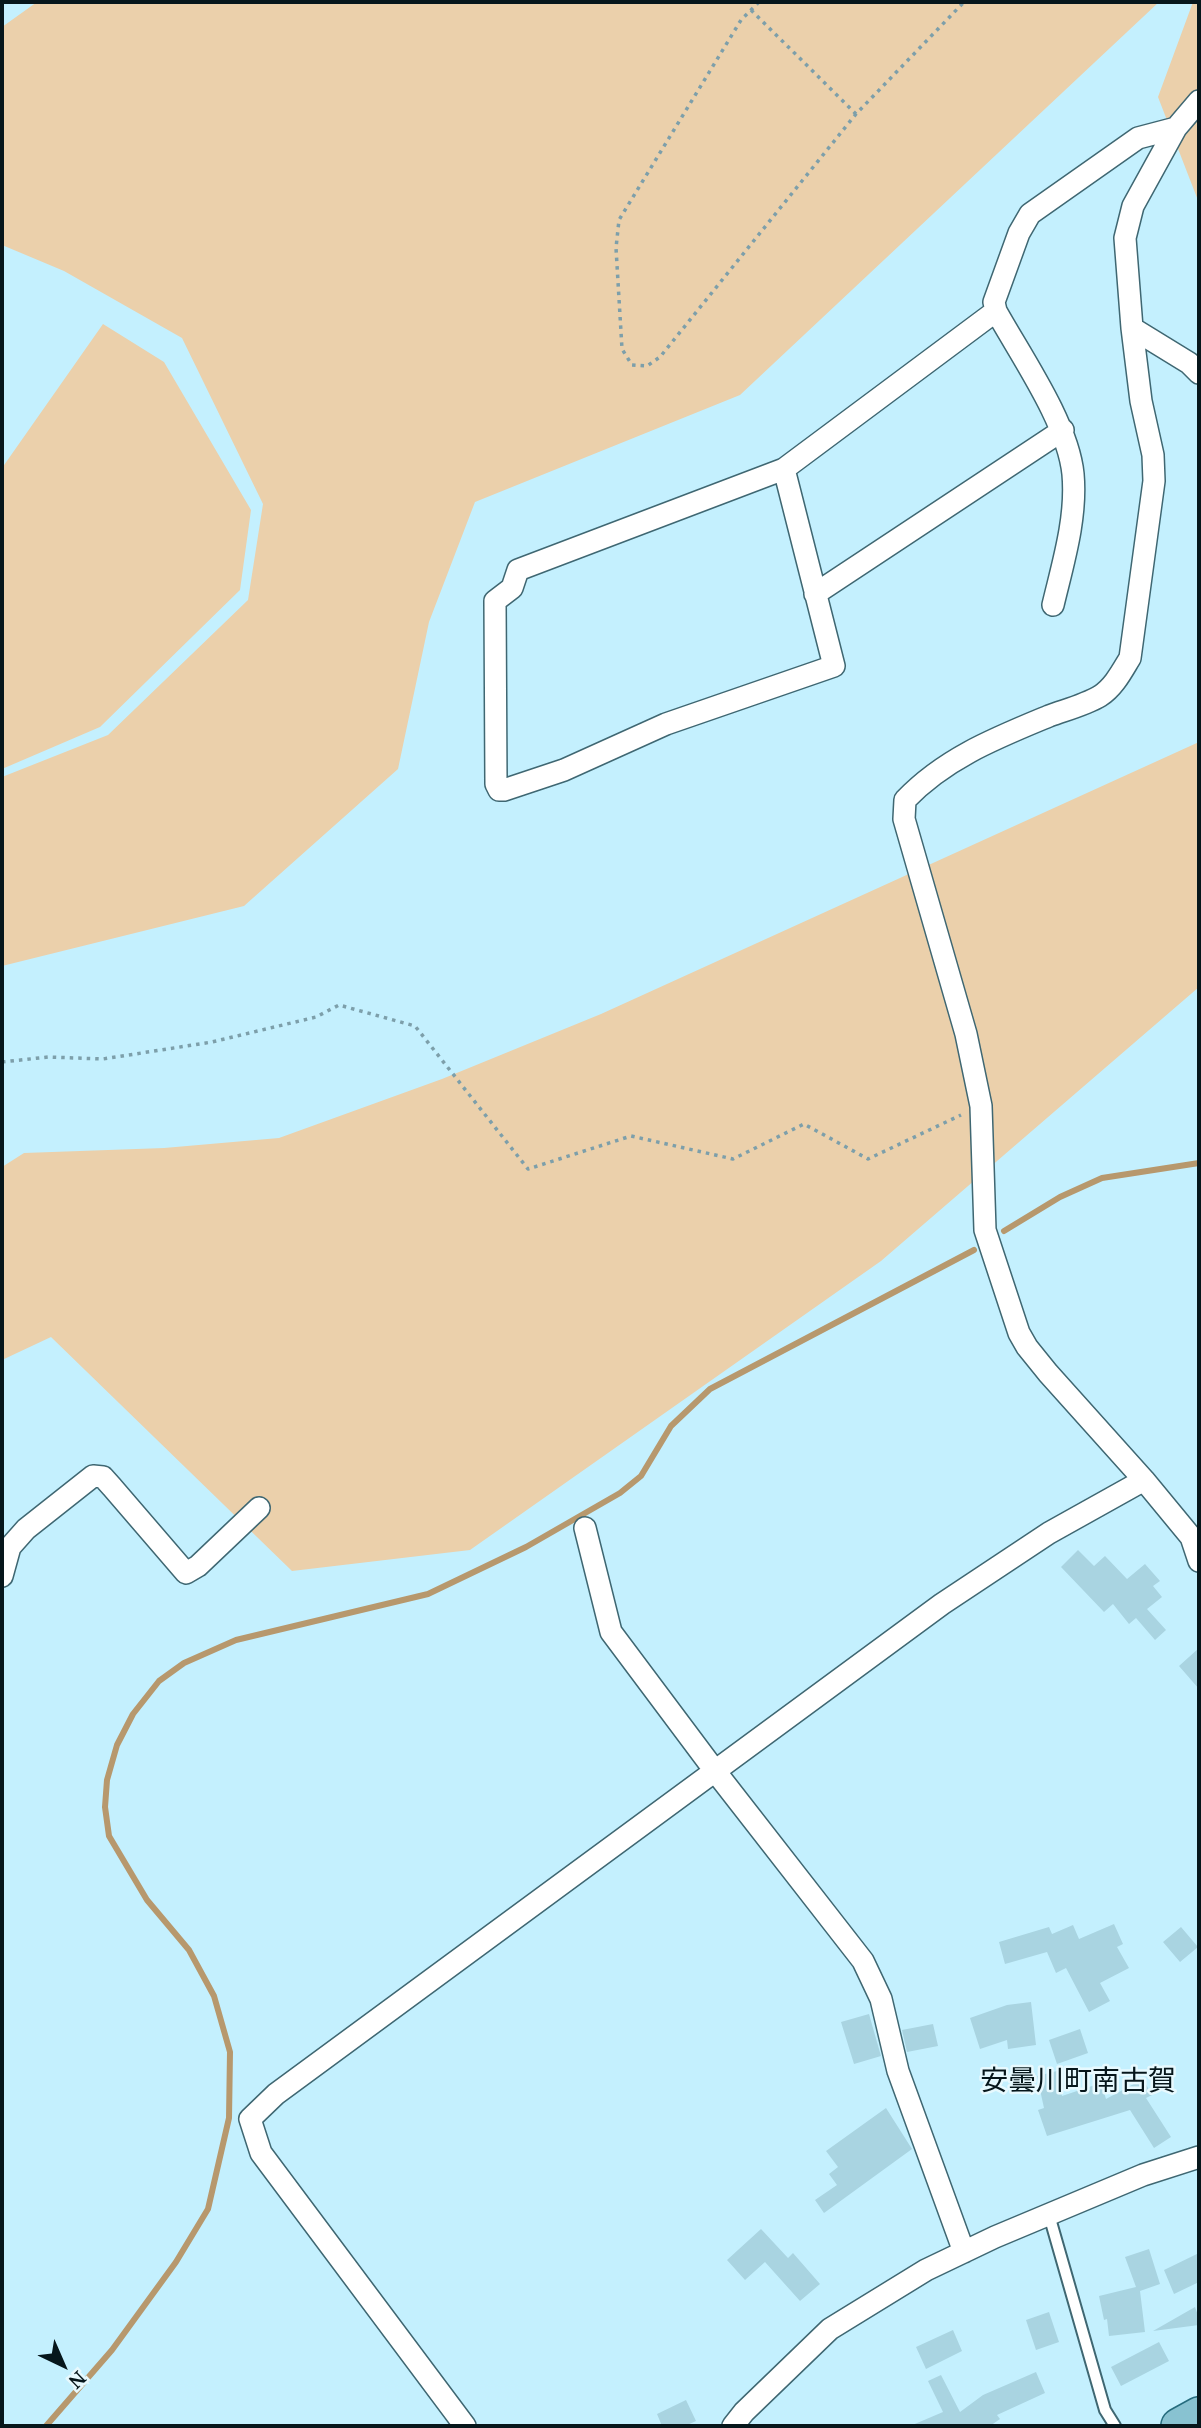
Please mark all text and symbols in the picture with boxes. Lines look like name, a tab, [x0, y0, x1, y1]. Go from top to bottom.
district label: 安曇川町南古賀	[980, 2065, 1176, 2099]
north arrow	[28, 2330, 98, 2400]
text: N	[63, 2366, 92, 2395]

